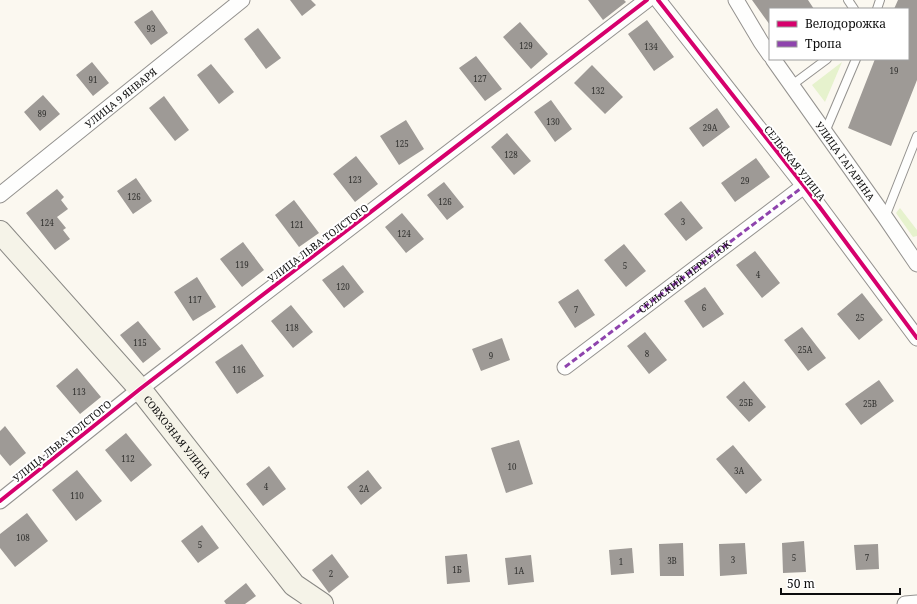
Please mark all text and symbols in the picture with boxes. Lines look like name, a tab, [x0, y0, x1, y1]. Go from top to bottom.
legend	[769, 8, 909, 60]
text: Велодорожка	[805, 15, 886, 32]
house number: 93	[147, 23, 156, 34]
text: Тропа	[805, 35, 842, 52]
house number: 129	[519, 40, 533, 51]
house number: 134	[644, 41, 658, 52]
street label: УЛИЦА 9 ЯНВАРЯ	[82, 64, 160, 131]
house number: 19	[890, 65, 898, 76]
house number: 127	[473, 73, 487, 84]
house number: 91	[89, 74, 97, 85]
house number: 132	[591, 85, 605, 96]
house number: 89	[38, 108, 46, 119]
house number: 130	[546, 116, 560, 127]
street label: УЛИЦА ГАГАРИНА	[812, 119, 879, 204]
house number: 29А	[703, 122, 718, 133]
street label: СЕЛЬСКАЯ УЛИЦА	[761, 122, 829, 204]
house number: 125	[395, 138, 409, 149]
house number: 128	[504, 149, 518, 160]
house number: 123	[348, 174, 362, 185]
house number: 29	[741, 175, 749, 186]
house number: 126	[127, 191, 141, 202]
house number: 126	[438, 196, 452, 207]
street label: УЛИЦА ЛЬВА ТОЛСТОГО	[265, 200, 371, 286]
house number: 3	[681, 216, 686, 227]
house number: 124	[40, 217, 54, 228]
house number: 121	[290, 219, 304, 230]
house number: 124	[397, 228, 411, 239]
street label: СЕЛЬСКИЙ ПЕРЕУЛОК	[635, 236, 734, 316]
house number: 119	[235, 259, 249, 270]
house number: 5	[623, 260, 627, 271]
house number: 4	[756, 269, 761, 280]
house number: 120	[336, 281, 350, 292]
house number: 117	[188, 294, 202, 305]
house number: 6	[702, 302, 707, 313]
house number: 7	[574, 304, 579, 315]
house number: 25	[856, 312, 864, 323]
house number: 118	[285, 322, 299, 333]
house number: 115	[133, 337, 147, 348]
house number: 25А	[798, 344, 813, 355]
house number: 8	[645, 348, 650, 359]
house number: 9	[489, 350, 493, 361]
house number: 116	[232, 364, 246, 375]
house number: 113	[72, 386, 86, 397]
street label: СОВХОЗНАЯ УЛИЦА	[141, 393, 215, 482]
street label: УЛИЦА ЛЬВА ТОЛСТОГО	[10, 397, 114, 485]
house number: 25Б	[739, 397, 753, 408]
house number: 25В	[863, 398, 877, 409]
house number: 112	[121, 453, 135, 464]
house number: 10	[508, 461, 517, 472]
house number: 3А	[734, 465, 744, 476]
house number: 4	[264, 481, 269, 492]
house number: 2А	[359, 483, 369, 494]
house number: 110	[70, 490, 84, 501]
house number: 108	[16, 532, 30, 543]
house number: 5	[198, 539, 202, 550]
house number: 5	[792, 552, 796, 563]
house number: 7	[865, 552, 870, 563]
house number: 3	[731, 554, 736, 565]
house number: 3В	[667, 555, 677, 566]
house number: 1	[619, 556, 623, 567]
house number: 1Б	[452, 564, 462, 575]
house number: 1А	[514, 565, 524, 576]
house number: 2	[329, 568, 333, 579]
scale bar	[781, 570, 900, 596]
text: 50 m	[787, 575, 815, 592]

